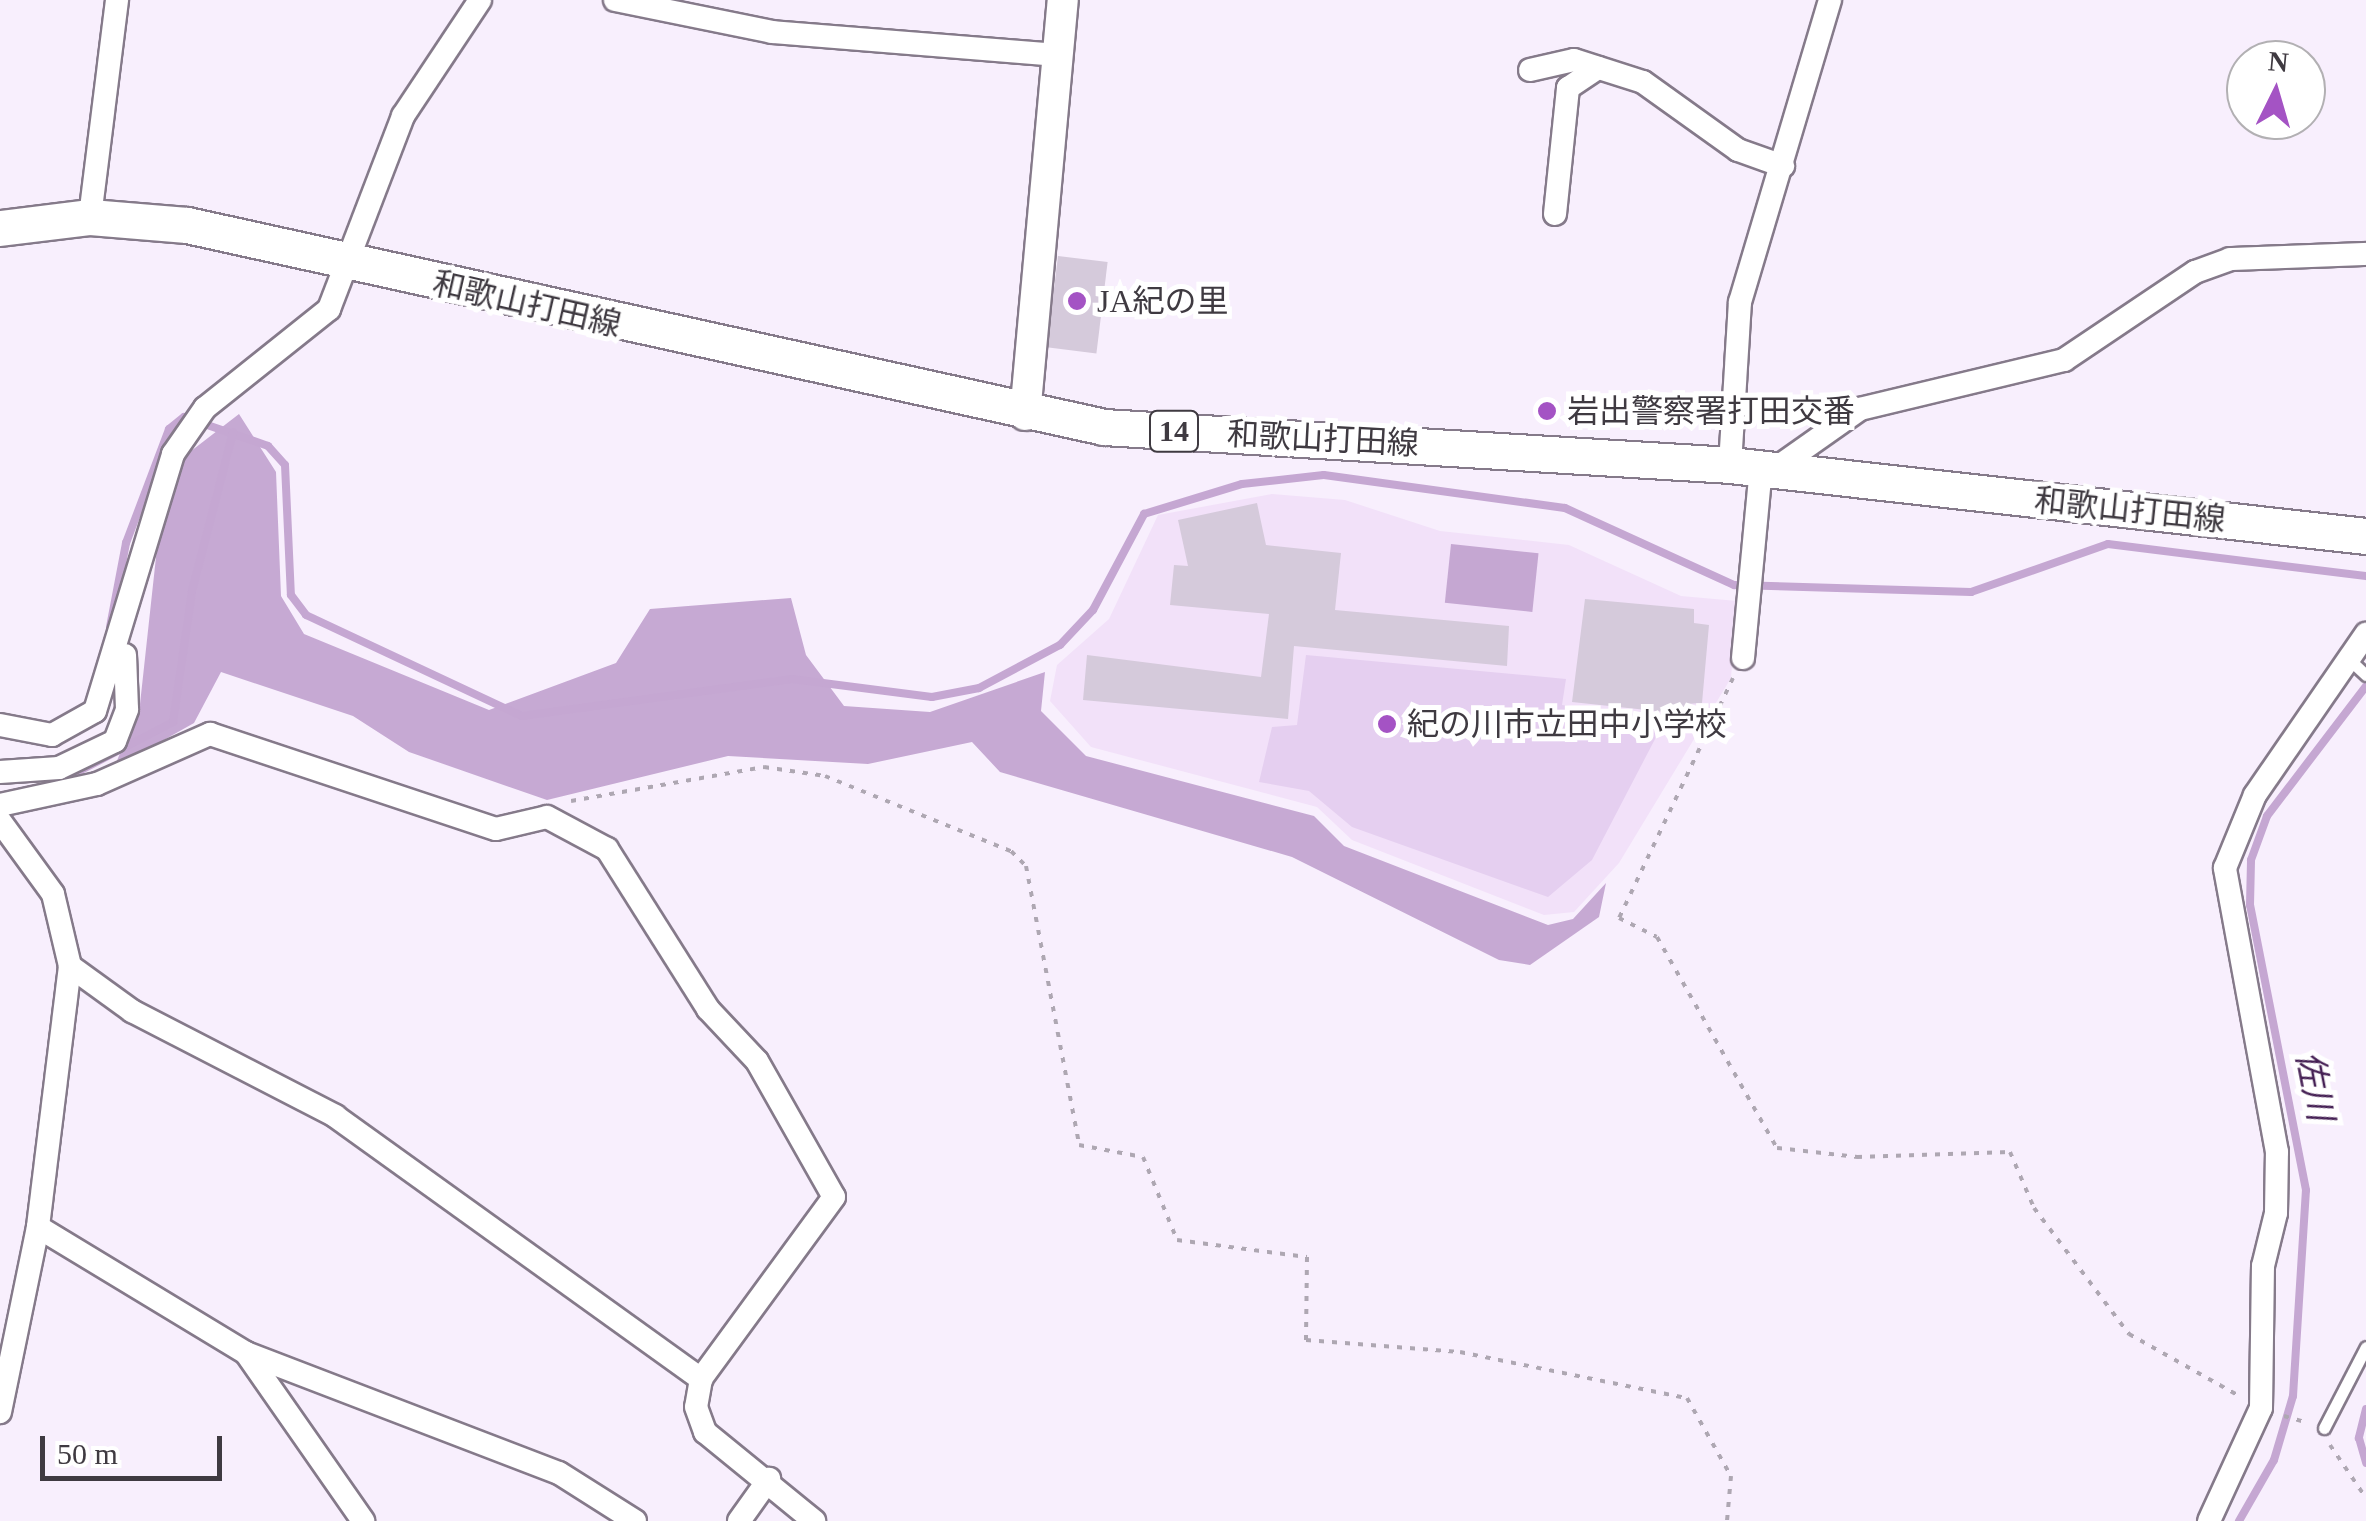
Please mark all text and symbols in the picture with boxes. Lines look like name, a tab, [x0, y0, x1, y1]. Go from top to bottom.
north arrow	[2226, 40, 2326, 140]
text: N	[2267, 45, 2290, 78]
street label: 和歌山打田線	[429, 264, 625, 344]
place label: JA紀の里	[1097, 282, 1229, 320]
marker: JA紀の里	[1066, 290, 1088, 312]
place label: 岩出警察署打田交番	[1567, 392, 1855, 430]
marker: 岩出警察署打田交番	[1536, 400, 1558, 422]
road number: 14	[1149, 406, 1199, 456]
street label: 和歌山打田線	[1226, 415, 1420, 463]
street label: 和歌山打田線	[2033, 481, 2227, 539]
place label: 紀の川市立田中小学校	[1407, 705, 1727, 743]
marker: 紀の川市立田中小学校	[1376, 713, 1398, 735]
water label: 佐川	[2287, 1048, 2341, 1124]
scale bar	[45, 1416, 228, 1478]
text: 50 m	[57, 1437, 118, 1470]

